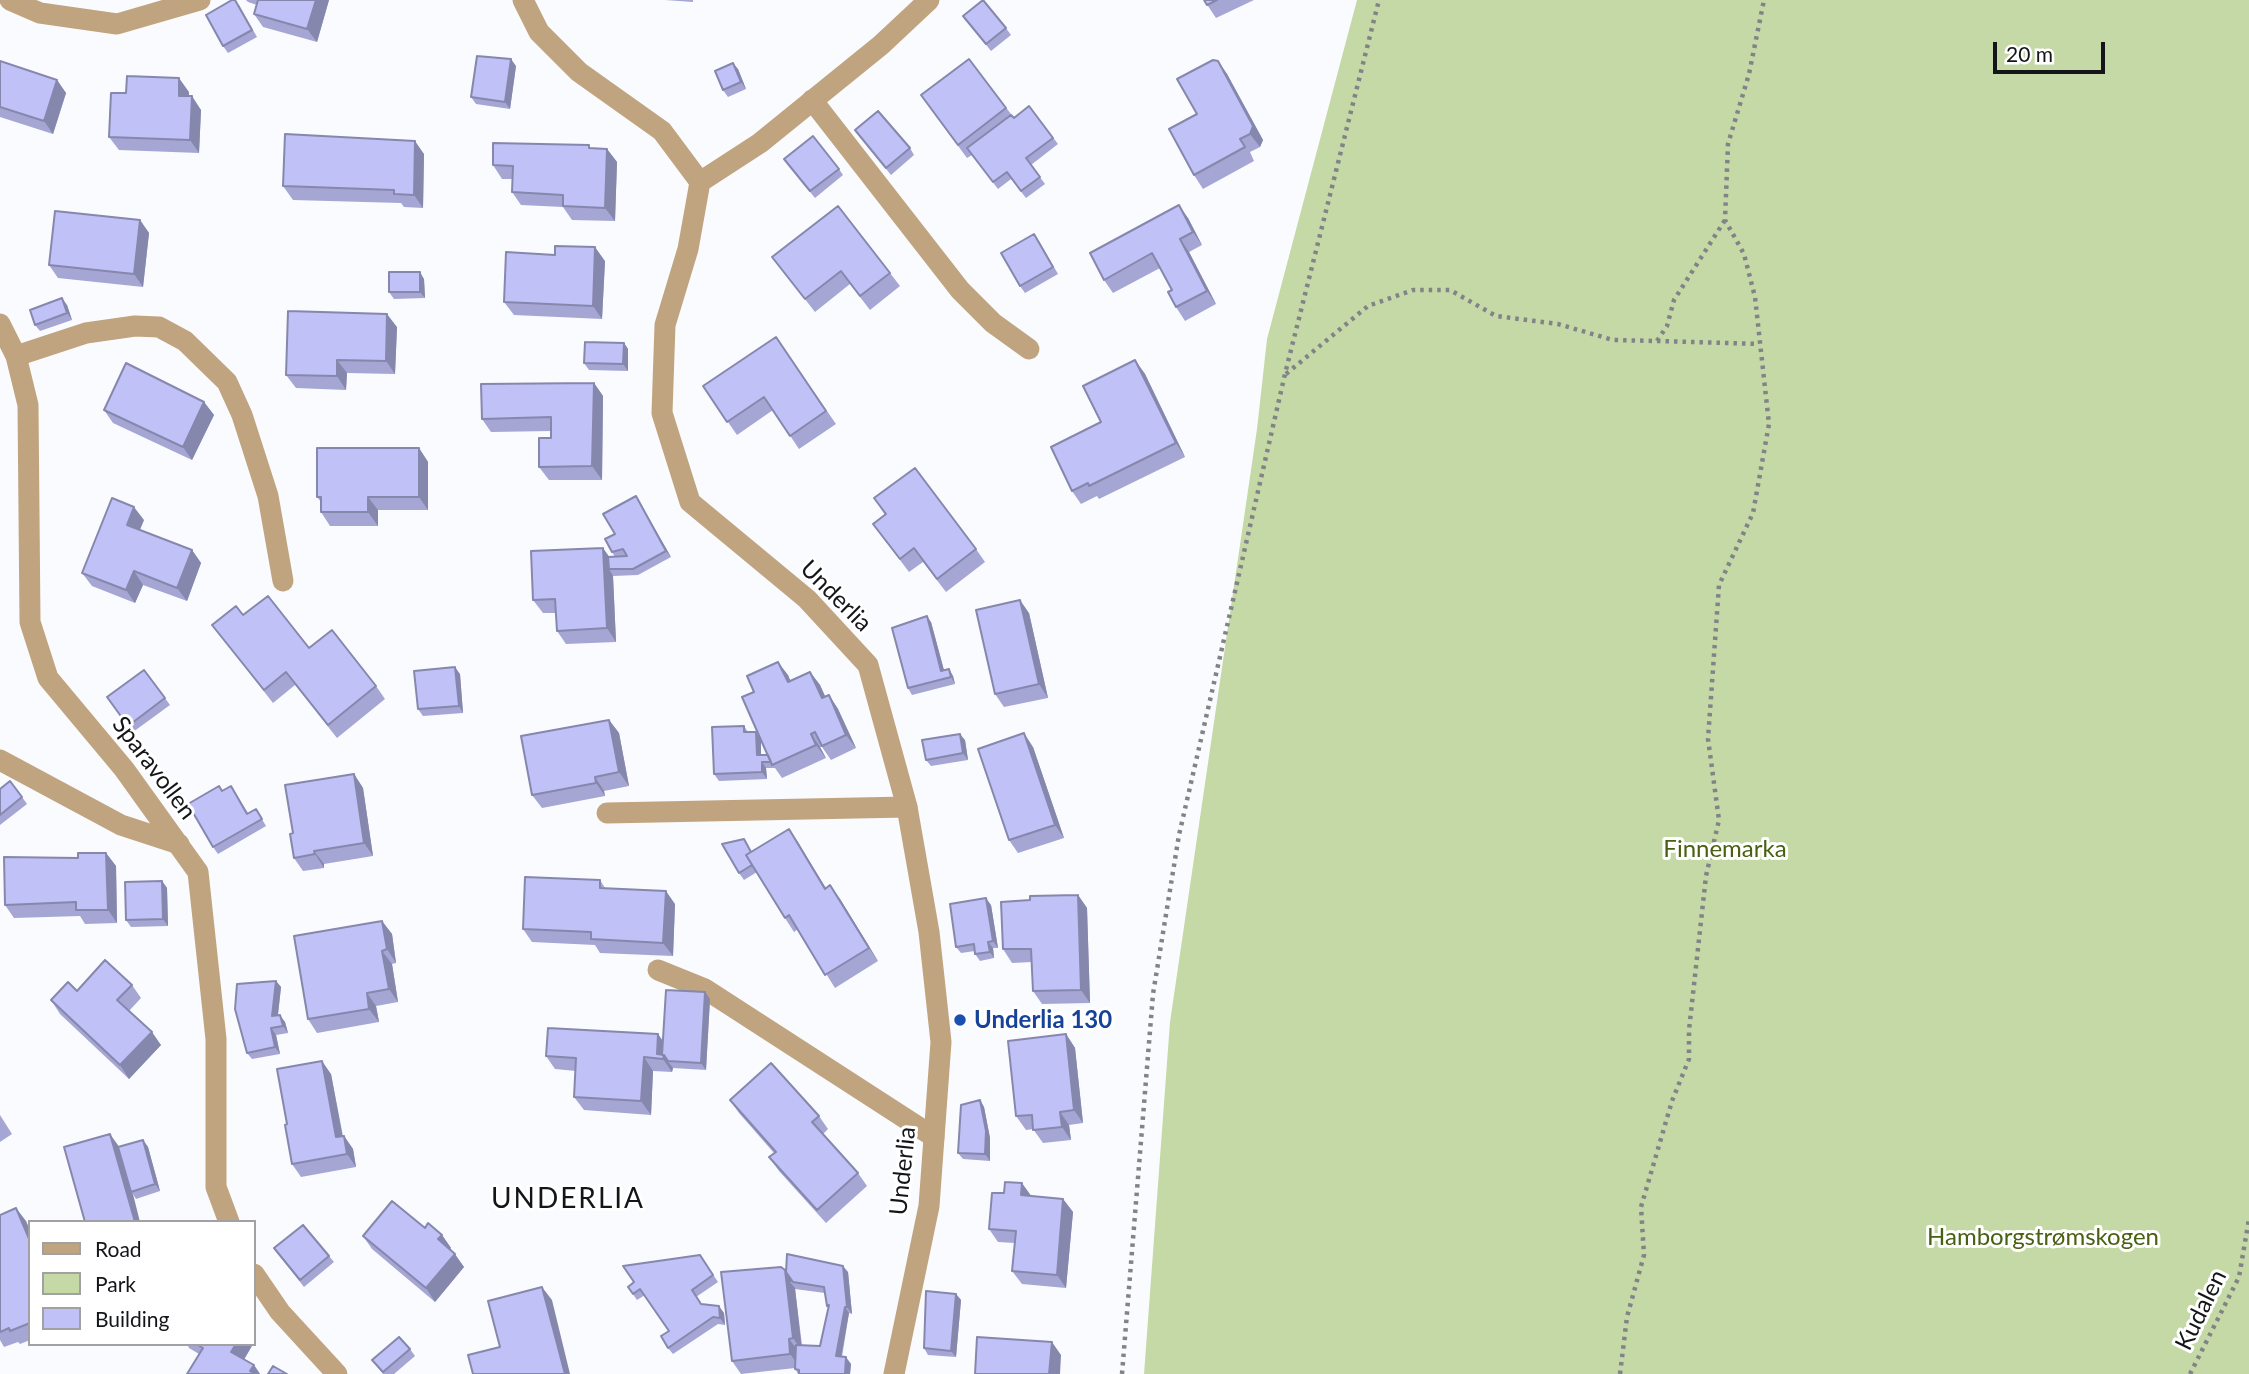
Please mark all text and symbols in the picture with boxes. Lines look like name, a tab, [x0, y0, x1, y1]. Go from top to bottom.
scale bar	[1997, 28, 2109, 72]
text: 20 m	[2006, 41, 2053, 66]
street label: Underlia	[794, 554, 878, 638]
street label: Sparavollen	[106, 711, 202, 825]
park label: Finnemarka	[1663, 835, 1787, 863]
place label: Underlia 130	[974, 1006, 1112, 1034]
marker: Underlia 130	[952, 1012, 968, 1028]
street label: Underlia	[884, 1125, 922, 1217]
district label: UNDERLIA	[492, 1182, 644, 1216]
legend	[28, 1220, 256, 1346]
park label: Hamborgstrømskogen	[1927, 1223, 2159, 1251]
text: Road	[95, 1236, 142, 1261]
street label: Kudalen	[2169, 1265, 2233, 1355]
text: Park	[95, 1271, 136, 1296]
text: Building	[95, 1306, 170, 1331]

